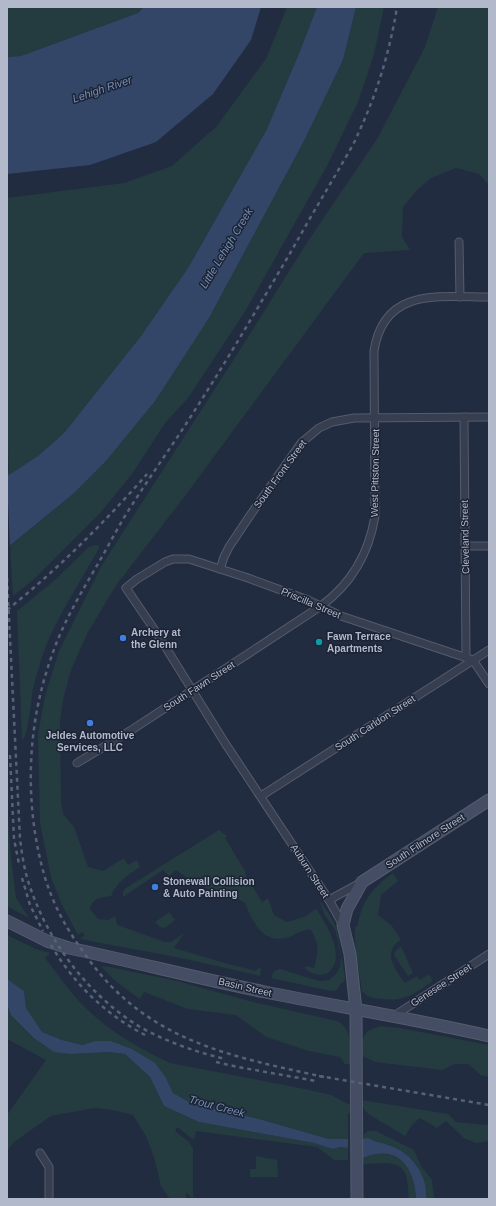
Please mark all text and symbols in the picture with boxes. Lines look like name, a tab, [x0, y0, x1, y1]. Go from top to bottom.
water label: Lehigh River	[71, 73, 134, 105]
water label: Little Lehigh Creek	[197, 205, 255, 290]
street label: West Pittston Street	[369, 429, 381, 517]
street label: South Front Street	[252, 438, 309, 510]
street label: Cleveland Street	[459, 500, 471, 574]
street label: Priscilla Street	[279, 585, 343, 621]
place label: Archery at the Glenn	[131, 627, 181, 650]
place label: Fawn Terrace Apartments	[327, 631, 391, 654]
marker: Archery at the Glenn	[118, 633, 128, 643]
marker: Fawn Terrace Apartments	[314, 637, 324, 647]
street label: South Fawn Street	[161, 659, 237, 713]
street label: South Carldon Street	[333, 693, 417, 753]
marker: Jeldes Automotive Services, LLC	[85, 718, 95, 728]
place label: Jeldes Automotive Services, LLC	[46, 730, 135, 753]
street label: South Filmore Street	[384, 811, 467, 871]
street label: Auburn Street	[289, 842, 332, 900]
place label: Stonewall Collision & Auto Painting	[163, 876, 255, 899]
marker: Stonewall Collision & Auto Painting	[150, 882, 160, 892]
street label: Genesee Street	[409, 961, 474, 1009]
street label: Basin Street	[217, 976, 273, 999]
water label: Trout Creek	[188, 1093, 247, 1119]

